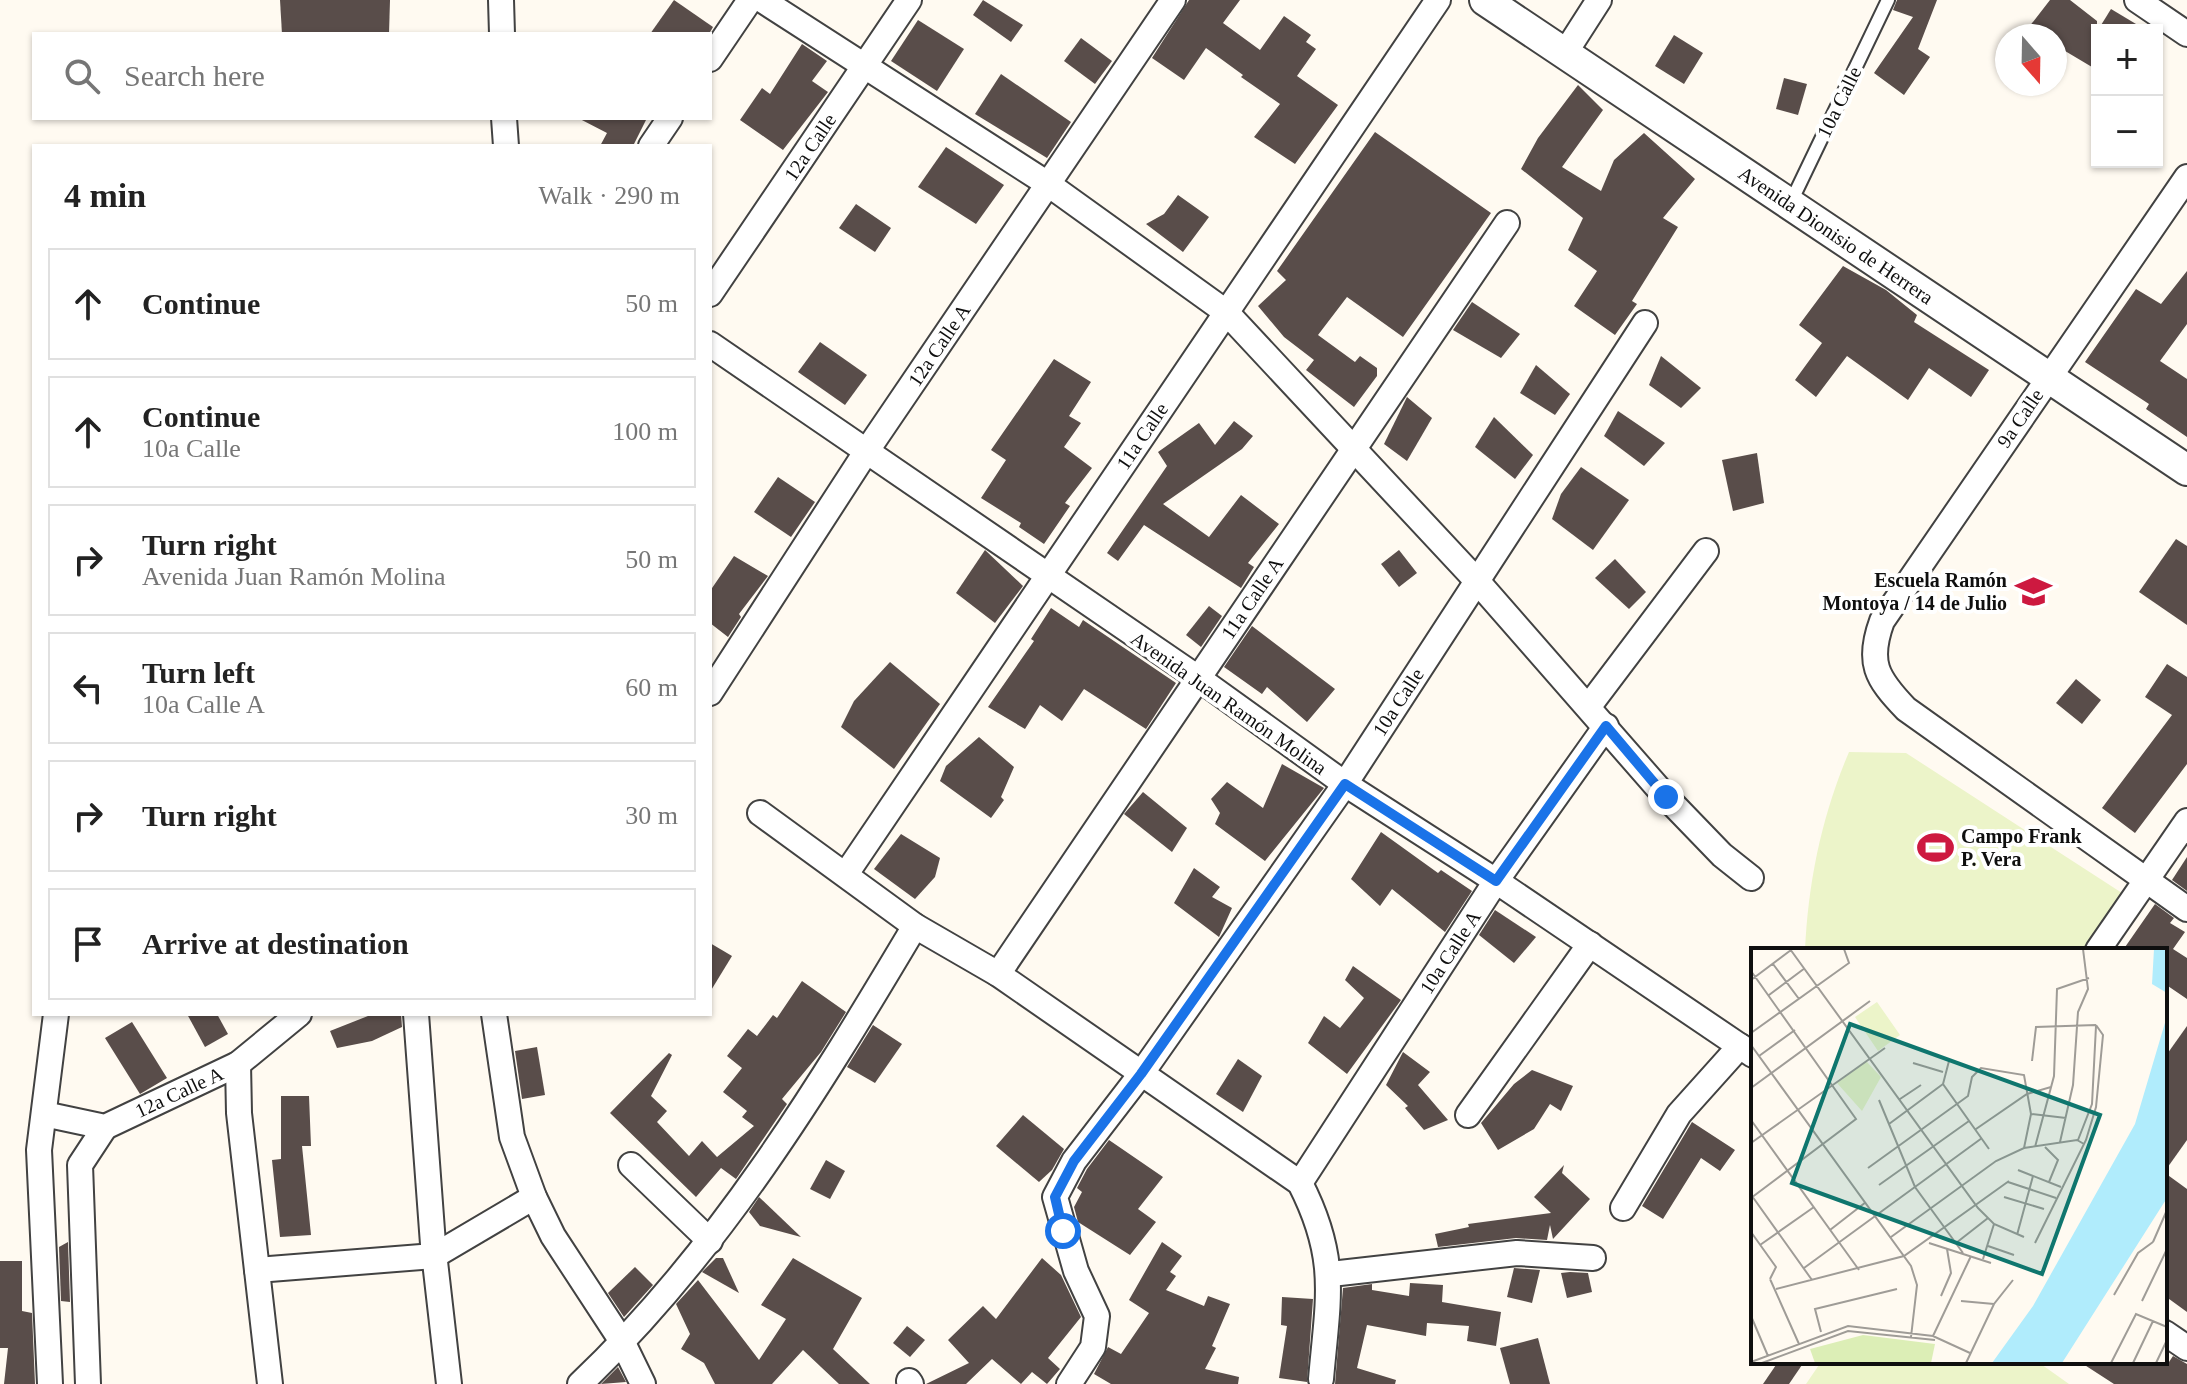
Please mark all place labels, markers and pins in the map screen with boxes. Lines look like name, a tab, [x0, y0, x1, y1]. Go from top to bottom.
place label: Escuela Ramón Montoya / 14 de Julio	[1823, 569, 2007, 615]
school or university icon: Escuela Ramón Montoya / 14 de Julio	[2014, 572, 2052, 610]
place label: Campo Frank P. Vera	[1961, 825, 2082, 870]
sports icon: Campo Frank P. Vera	[1916, 828, 1954, 866]

